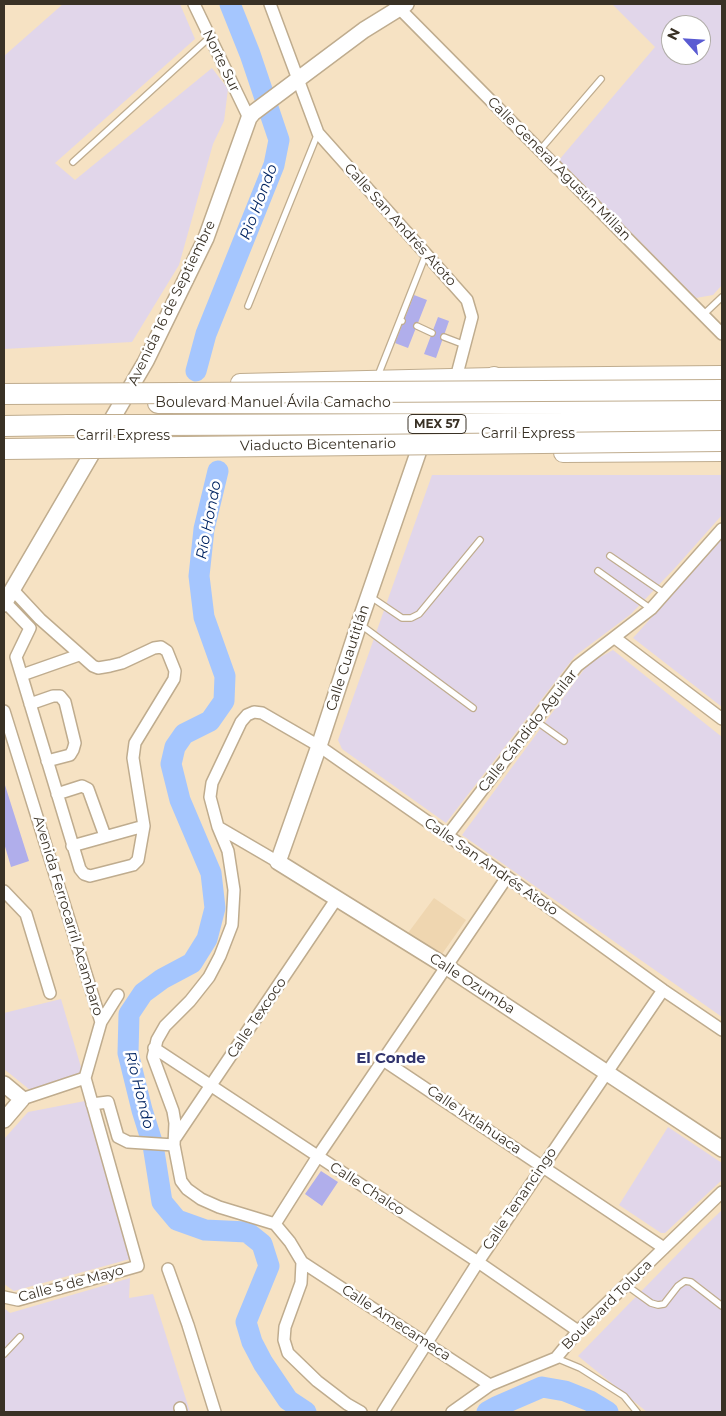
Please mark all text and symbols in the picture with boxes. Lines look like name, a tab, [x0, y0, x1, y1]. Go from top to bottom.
north arrow	[661, 15, 711, 65]
text: N	[663, 25, 684, 43]
street label: Norte Sur	[199, 27, 243, 95]
street label: Calle General Agustín Millan	[484, 94, 634, 244]
street label: Calle San Andrés Atoto	[340, 160, 460, 290]
water label: Rio Hondo	[236, 162, 282, 242]
street label: Avenida 16 de Septiembre	[125, 218, 219, 388]
street label: Boulevard Manuel Ávila Camacho	[155, 395, 391, 411]
road number: MEX 57	[408, 414, 466, 434]
street label: Carril Express	[481, 426, 575, 442]
street label: Carril Express	[76, 428, 170, 444]
street label: Viaducto Bicentenario	[240, 435, 396, 455]
water label: Río Hondo	[193, 479, 225, 561]
street label: Calle Cuautitlán	[323, 603, 373, 713]
street label: Calle Cándido Aguilar	[475, 666, 581, 796]
street label: Avenida Ferrocarril Acambaro	[30, 814, 106, 1018]
street label: Calle San Andrés Atoto	[421, 814, 561, 920]
street label: Calle Ozumba	[426, 950, 518, 1018]
street label: Calle Texcoco	[224, 975, 290, 1061]
water label: Río Hondo	[121, 1049, 157, 1131]
district label: El Conde	[356, 1050, 426, 1068]
street label: Calle Ixtlahuaca	[424, 1082, 524, 1158]
street label: Calle Tenancingo	[479, 1145, 561, 1253]
street label: Calle Chalco	[326, 1159, 408, 1219]
street label: Boulevard Toluca	[559, 1257, 655, 1353]
street label: Calle 5 de Mayo	[16, 1262, 126, 1306]
street label: Calle Amecameca	[338, 1281, 454, 1365]

